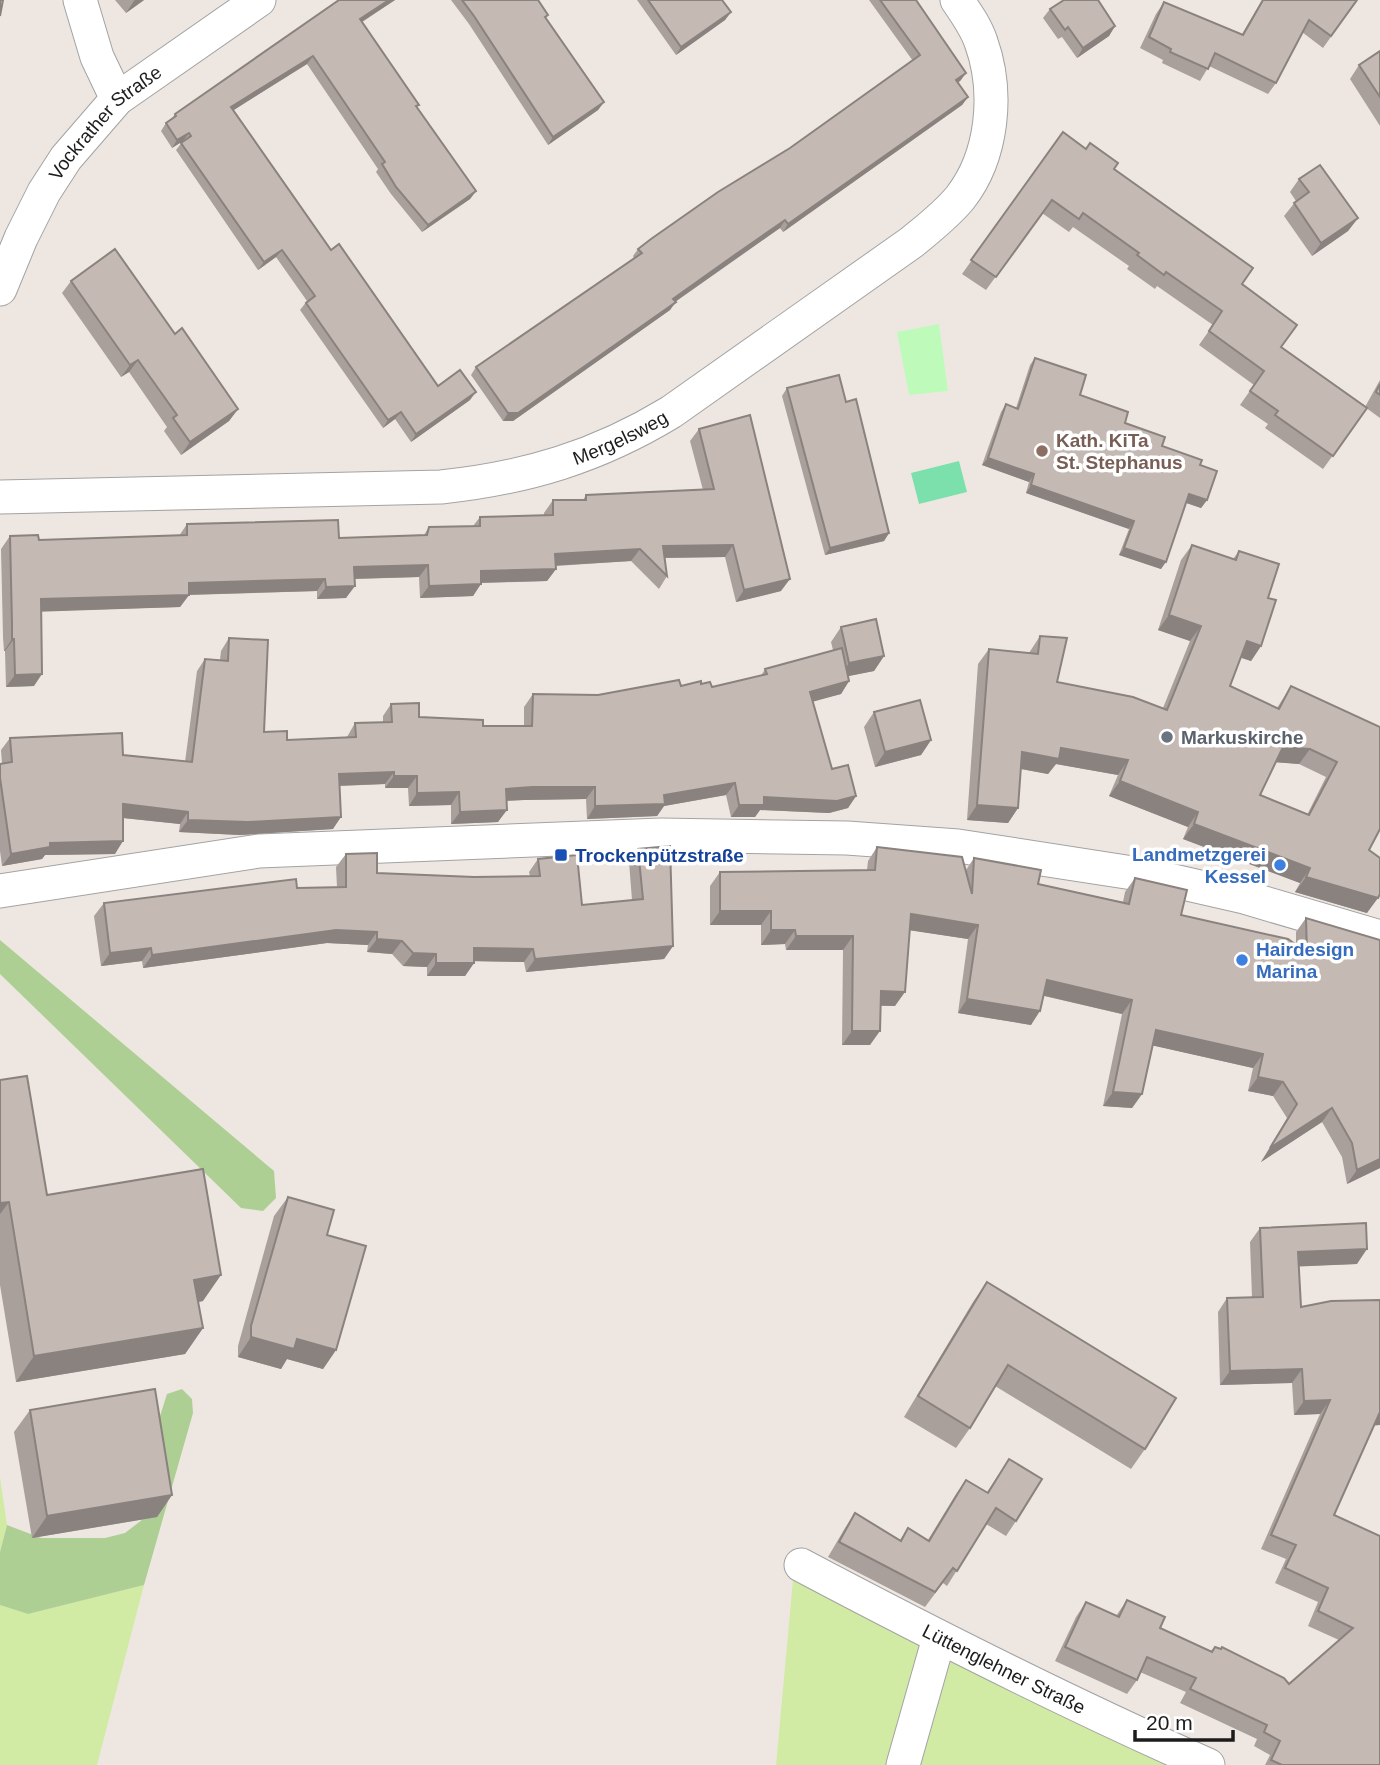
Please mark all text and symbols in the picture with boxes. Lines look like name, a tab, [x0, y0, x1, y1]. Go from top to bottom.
street label: Vockrather Straße	[44, 61, 165, 184]
street label: Mergelsweg	[570, 406, 671, 469]
place label: Kath. KiTa St. Stephanus	[1056, 430, 1183, 473]
marker: Kath. KiTa St. Stephanus	[1034, 443, 1050, 459]
place label: Markuskirche	[1181, 727, 1304, 748]
marker: Markuskirche	[1159, 729, 1175, 745]
place label: Landmetzgerei Kessel	[1132, 844, 1266, 887]
place label: Trockenpützstraße	[575, 845, 744, 866]
marker: Trockenpützstraße	[553, 847, 569, 863]
marker: Landmetzgerei Kessel	[1272, 857, 1288, 873]
place label: Hairdesign Marina	[1256, 939, 1354, 982]
marker: Hairdesign Marina	[1234, 952, 1250, 968]
street label: Lüttenglehner Straße	[919, 1620, 1089, 1718]
scale bar	[1135, 1698, 1233, 1742]
text: 20 m	[1146, 1711, 1193, 1734]

